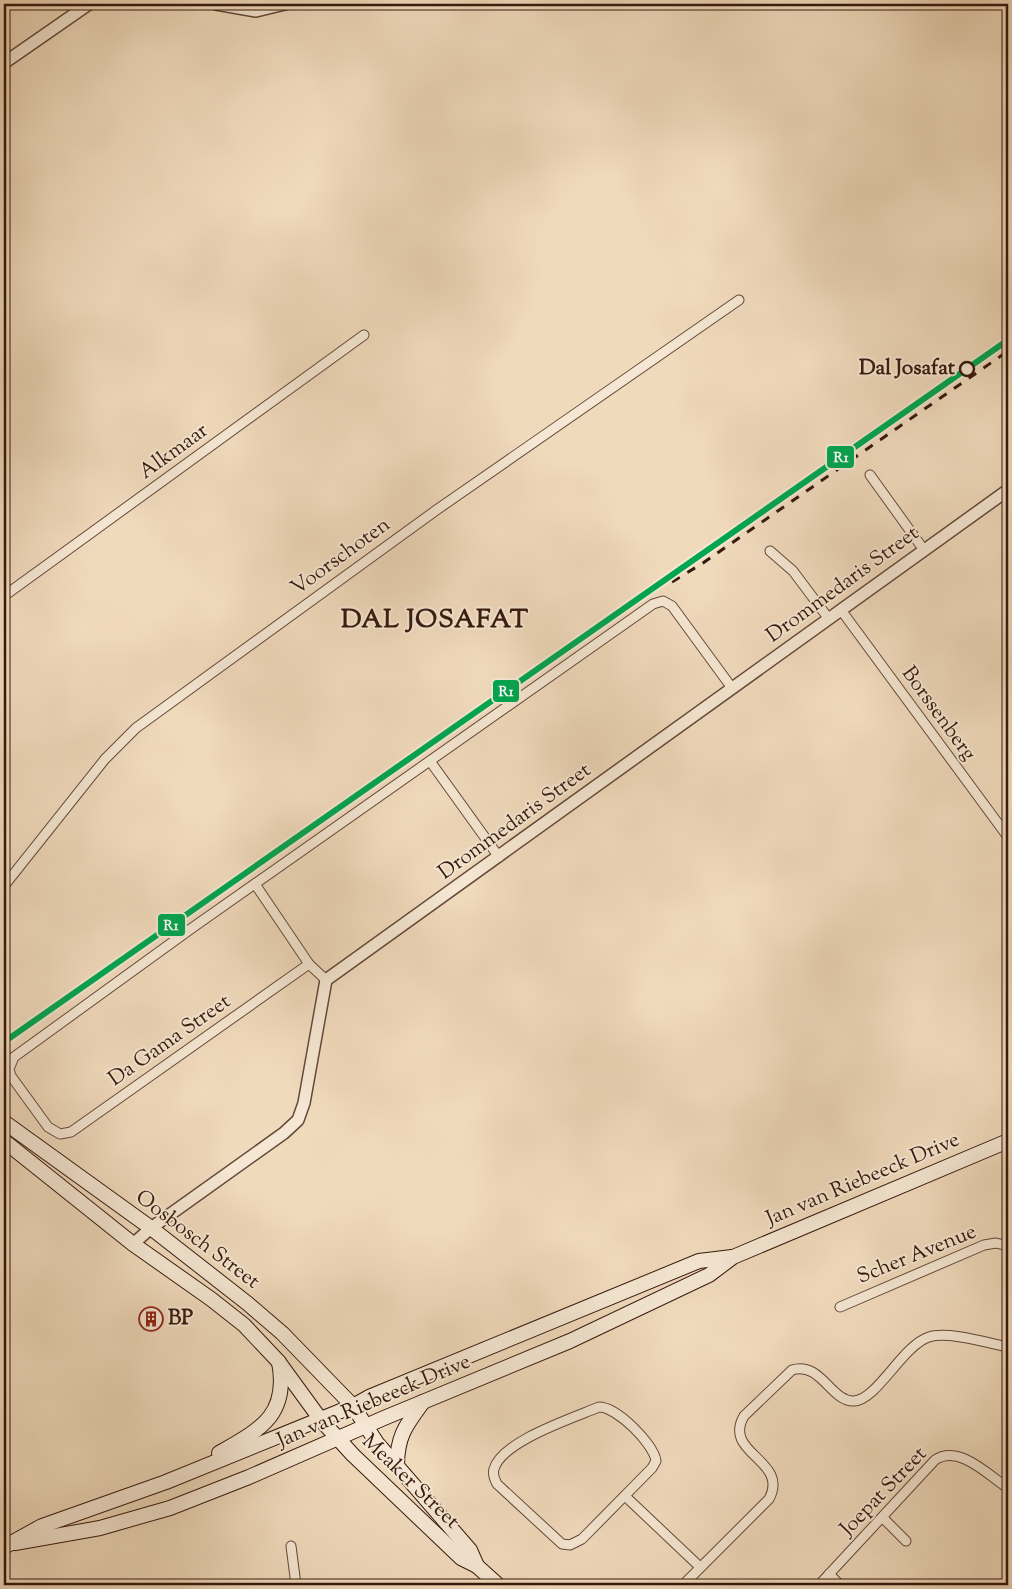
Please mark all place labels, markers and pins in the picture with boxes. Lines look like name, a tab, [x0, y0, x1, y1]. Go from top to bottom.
place label: Dal Josafat	[859, 354, 956, 384]
marker: Dal Josafat	[959, 361, 975, 377]
place label: BP	[168, 1304, 193, 1334]
building icon: BP	[138, 1306, 164, 1332]

